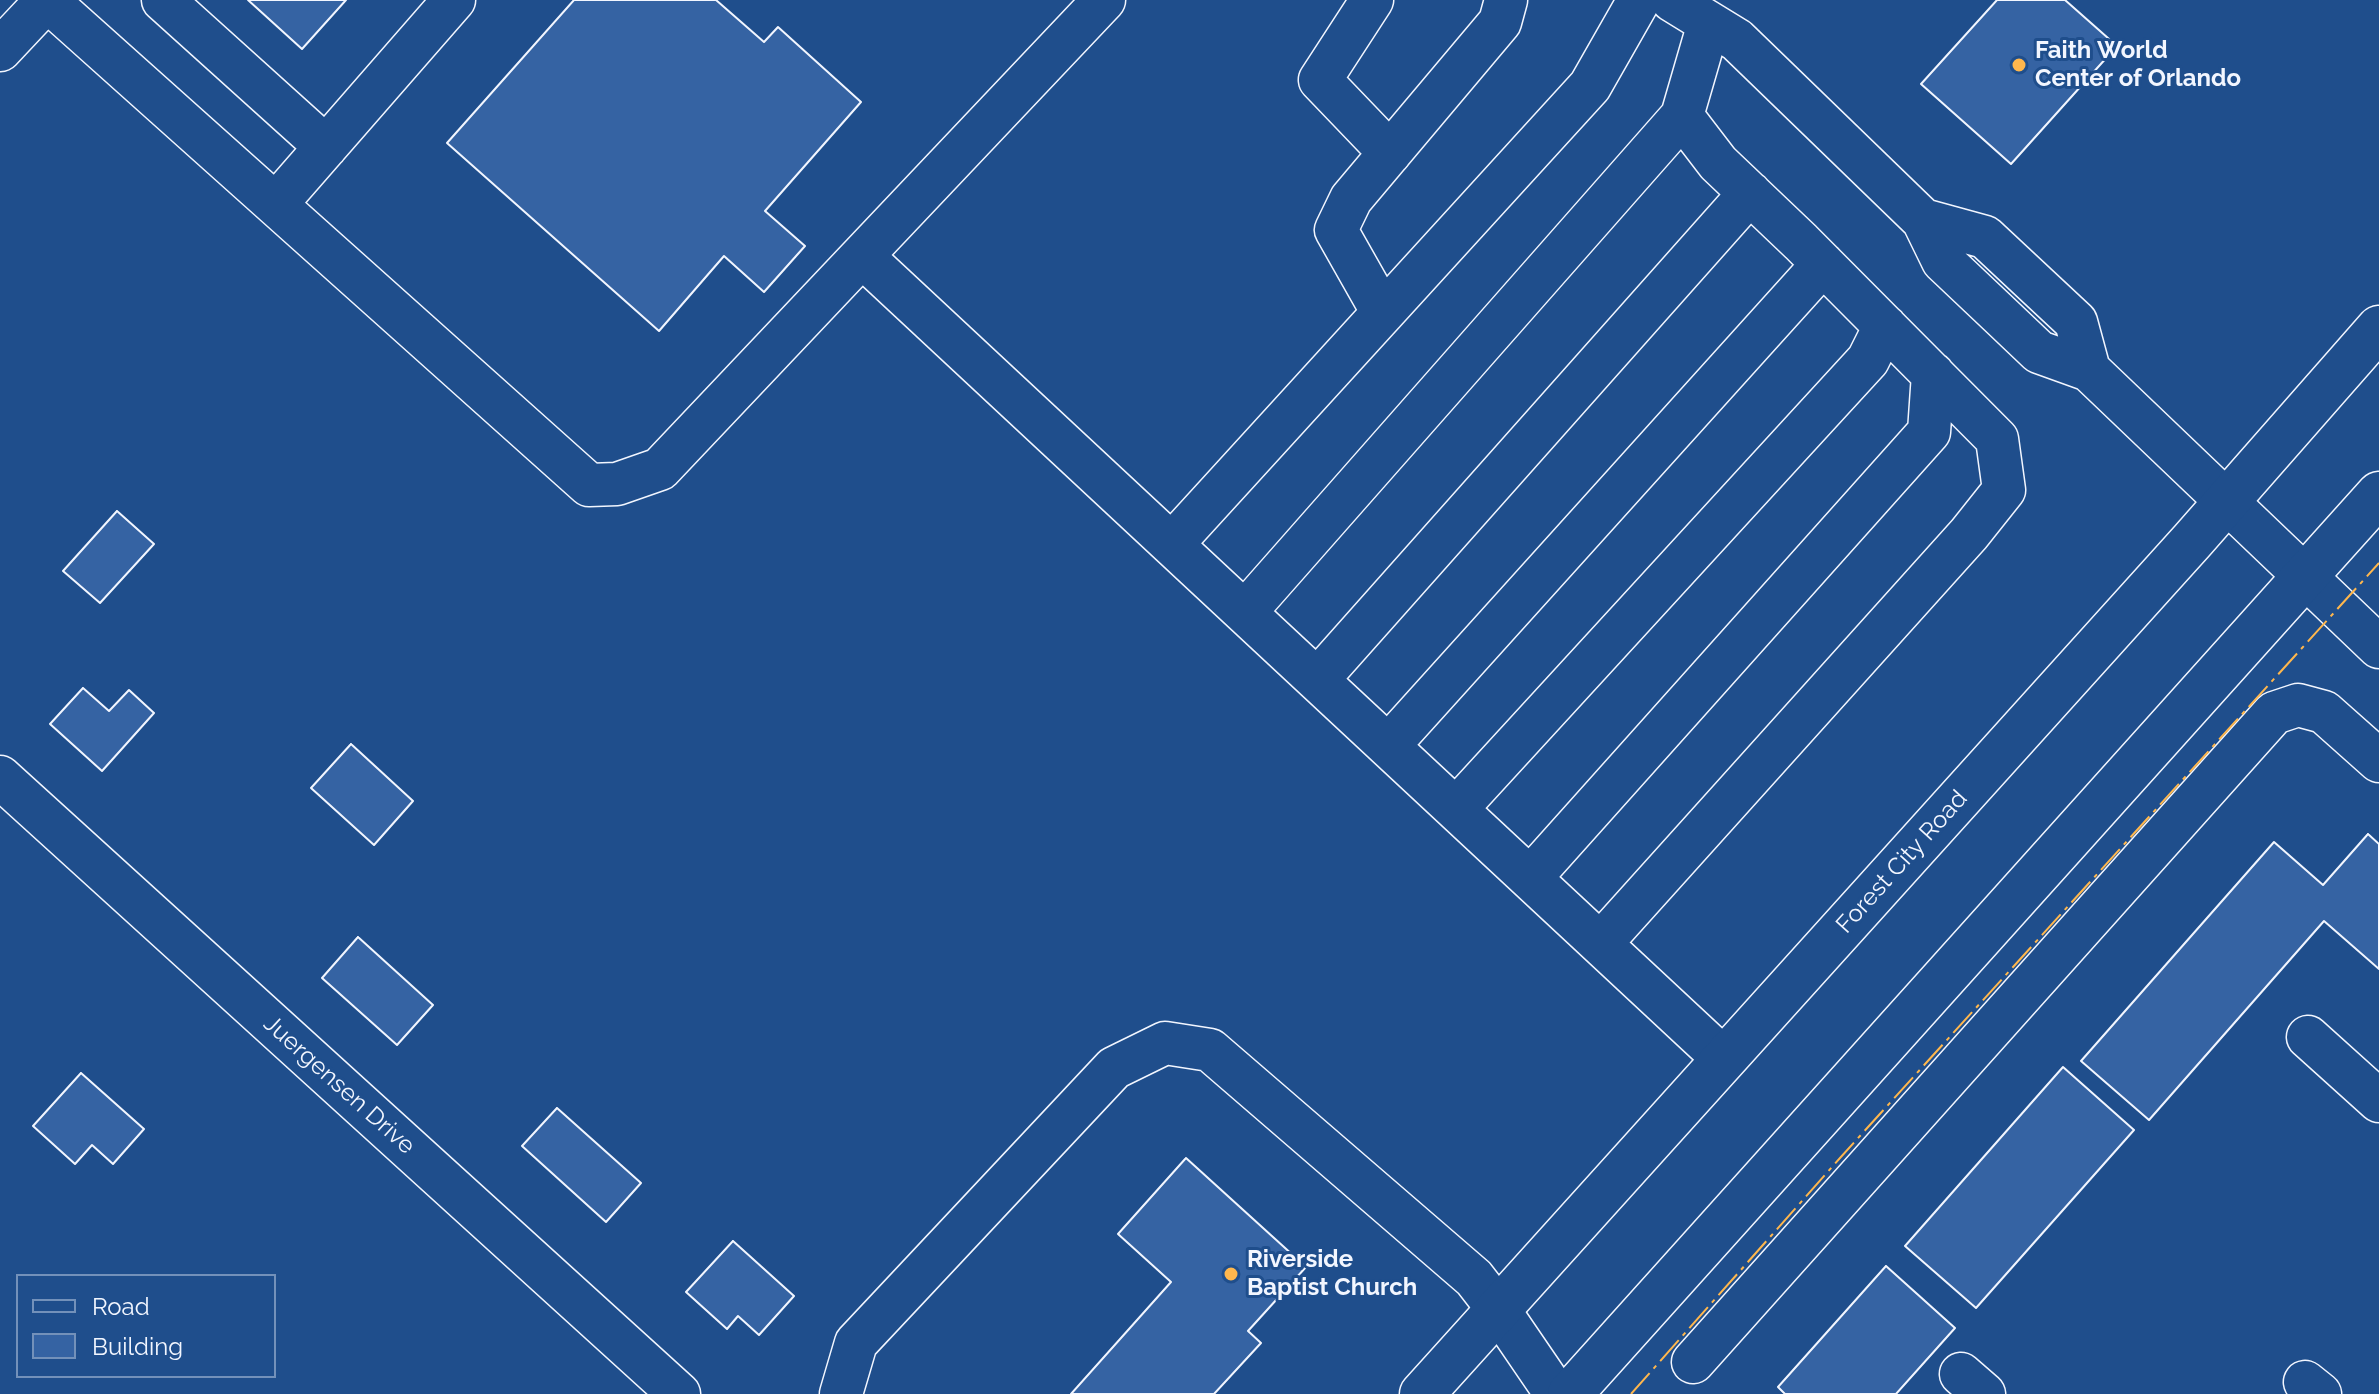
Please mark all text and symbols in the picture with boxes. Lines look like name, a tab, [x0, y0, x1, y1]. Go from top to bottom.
place label: Faith World Center of Orlando	[2035, 37, 2241, 93]
marker: Faith World Center of Orlando	[2010, 56, 2028, 74]
street label: Forest City Road	[1830, 785, 1974, 939]
street label: Juergensen Drive	[257, 1009, 421, 1161]
place label: Riverside Baptist Church	[1247, 1246, 1417, 1302]
marker: Riverside Baptist Church	[1222, 1265, 1240, 1283]
legend	[16, 1274, 276, 1378]
text: Road	[92, 1292, 150, 1321]
text: Building	[92, 1332, 183, 1361]

